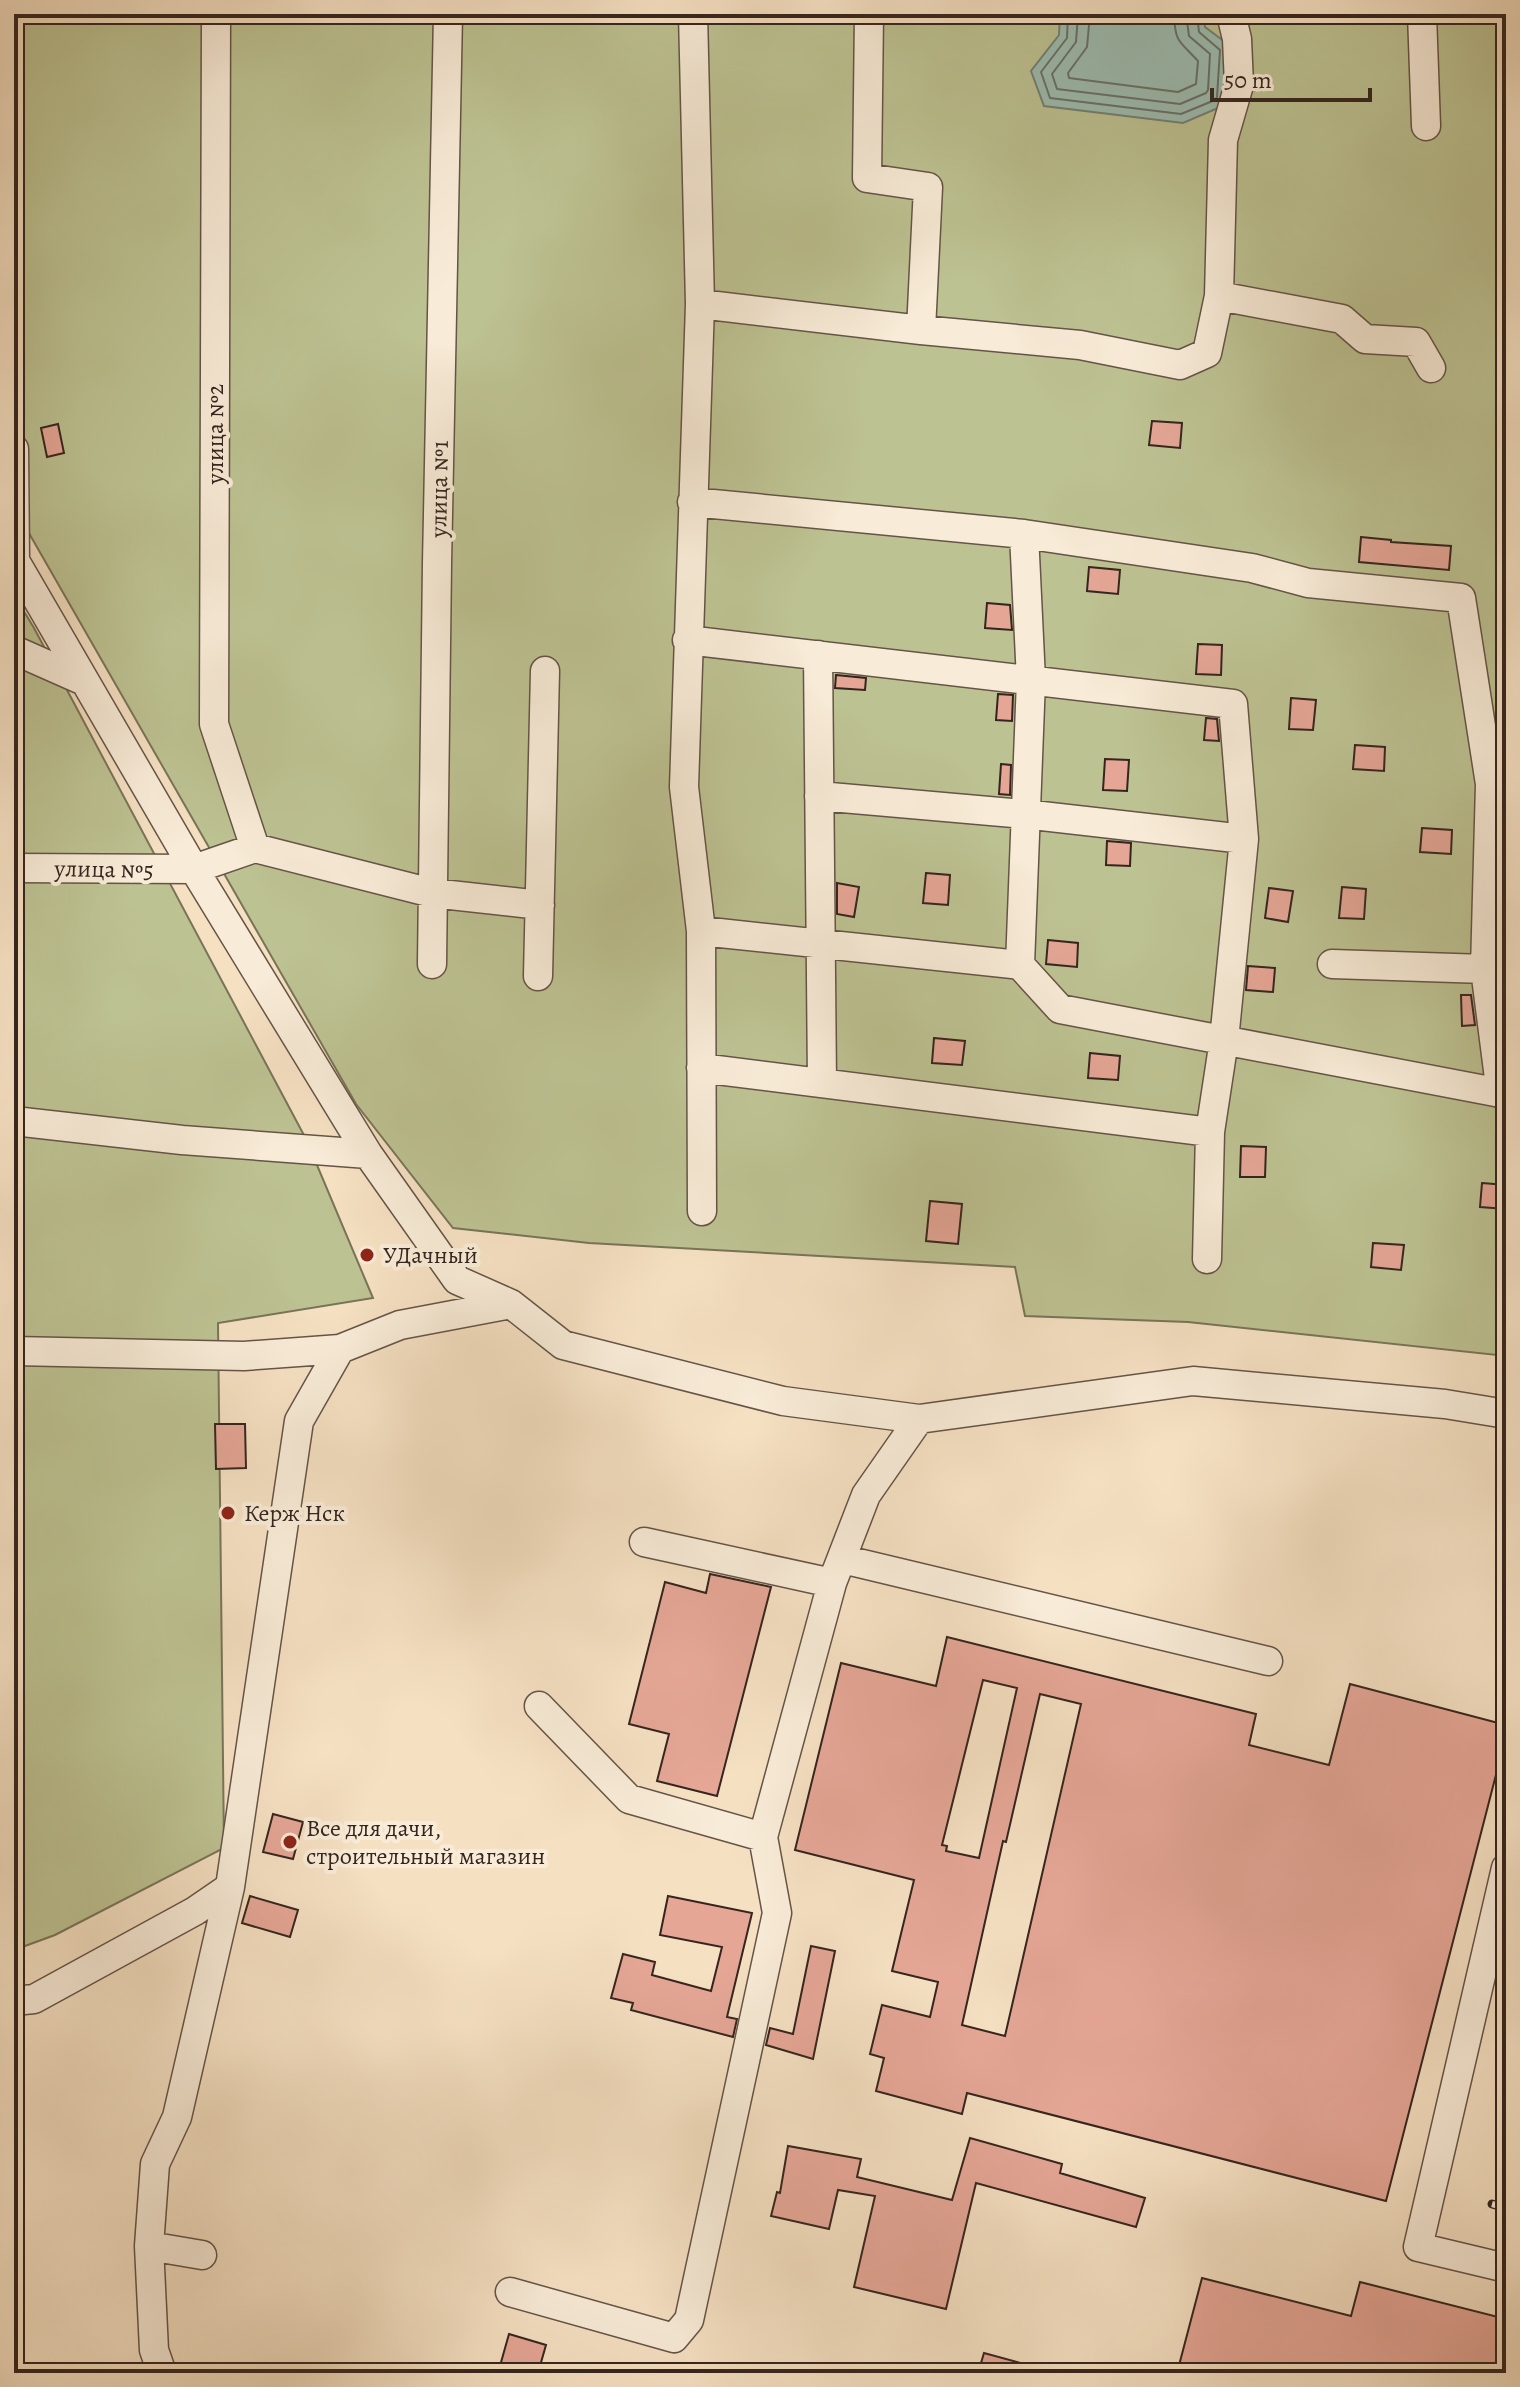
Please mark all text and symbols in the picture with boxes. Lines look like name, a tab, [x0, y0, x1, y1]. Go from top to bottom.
scale bar	[1212, 52, 1370, 102]
text: 50 m	[1224, 64, 1272, 96]
street label: улица №2	[199, 384, 231, 485]
street label: улица №1	[422, 440, 456, 539]
street label: улица №5	[53, 852, 154, 886]
place label: УДачный	[383, 1239, 478, 1271]
marker: УДачный	[358, 1246, 376, 1264]
place label: Керж Нск	[244, 1497, 345, 1529]
marker: Керж Нск	[219, 1504, 237, 1522]
place label: Все для дачи, строительный магазин	[306, 1812, 545, 1872]
marker: Все для дачи, строительный магазин	[281, 1833, 299, 1851]

